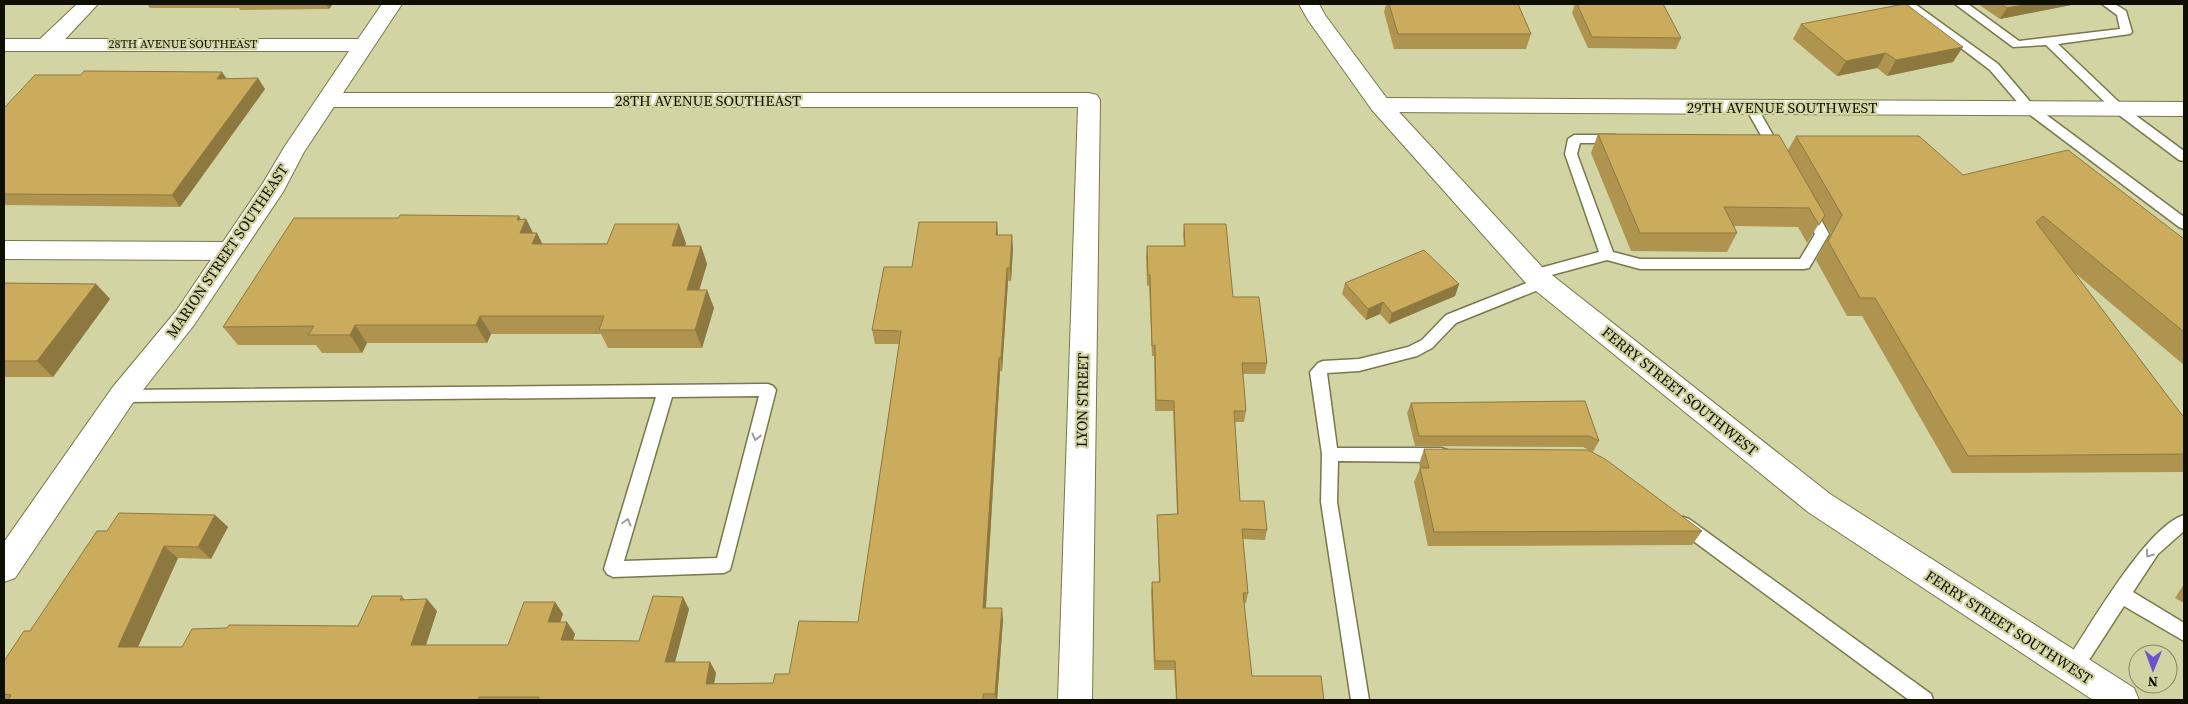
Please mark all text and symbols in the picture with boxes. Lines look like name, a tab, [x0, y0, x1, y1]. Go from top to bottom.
street label: 28TH AVENUE SOUTHEAST	[109, 36, 258, 52]
street label: 28TH AVENUE SOUTHEAST	[615, 90, 801, 111]
street label: 29TH AVENUE SOUTHWEST	[1687, 97, 1877, 118]
street label: MARION STREET SOUTHEAST	[161, 160, 293, 342]
street label: FERRY STREET SOUTHWEST	[1597, 321, 1763, 461]
street label: LYON STREET	[1071, 353, 1093, 447]
one-way arrow	[751, 433, 762, 442]
one-way arrow	[622, 519, 632, 527]
one-way arrow	[2146, 548, 2154, 557]
street label: FERRY STREET SOUTHWEST	[1921, 565, 2097, 689]
north arrow	[2128, 644, 2178, 694]
text: N	[2147, 672, 2158, 692]

